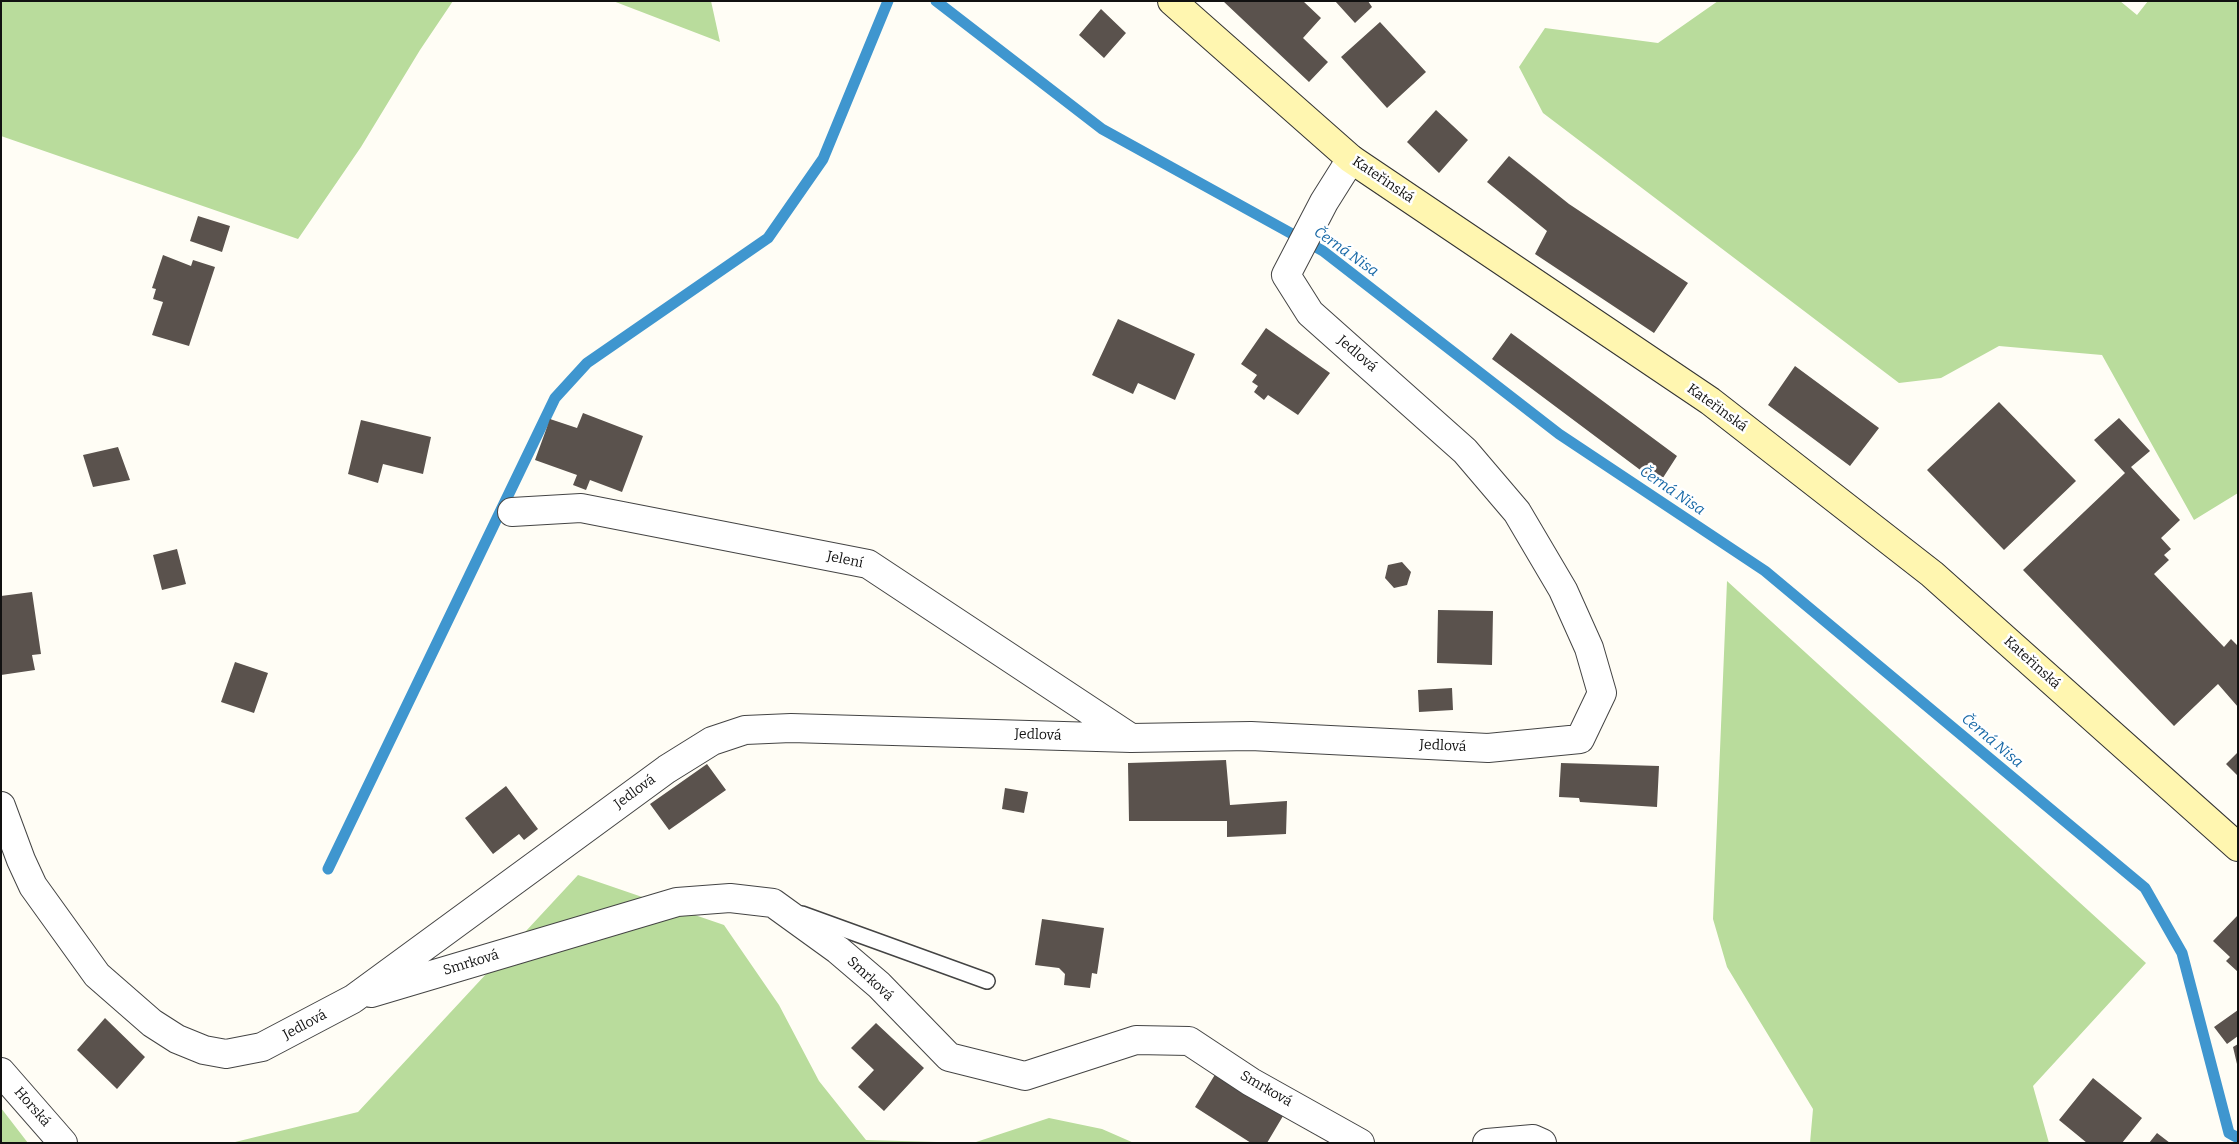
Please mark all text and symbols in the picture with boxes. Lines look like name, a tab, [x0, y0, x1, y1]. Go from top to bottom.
street label: Kateřinská	[1349, 153, 1417, 207]
water label: Černá Nisa	[1310, 223, 1382, 281]
street label: Jedlová	[1334, 332, 1380, 376]
street label: Kateřinská	[1684, 380, 1750, 436]
water label: Černá Nisa	[1636, 463, 1708, 519]
street label: Jelení	[825, 548, 865, 572]
street label: Kateřinská	[2000, 633, 2064, 693]
water label: Černá Nisa	[1958, 710, 2026, 772]
street label: Jedlová	[1014, 726, 1062, 744]
street label: Jedlová	[1419, 736, 1467, 756]
street label: Jedlová	[611, 771, 659, 813]
street label: Smrková	[441, 947, 501, 979]
street label: Smrková	[843, 953, 897, 1005]
street label: Jedlová	[280, 1007, 330, 1043]
street label: Smrková	[1237, 1067, 1295, 1111]
street label: Horská	[10, 1084, 54, 1130]

